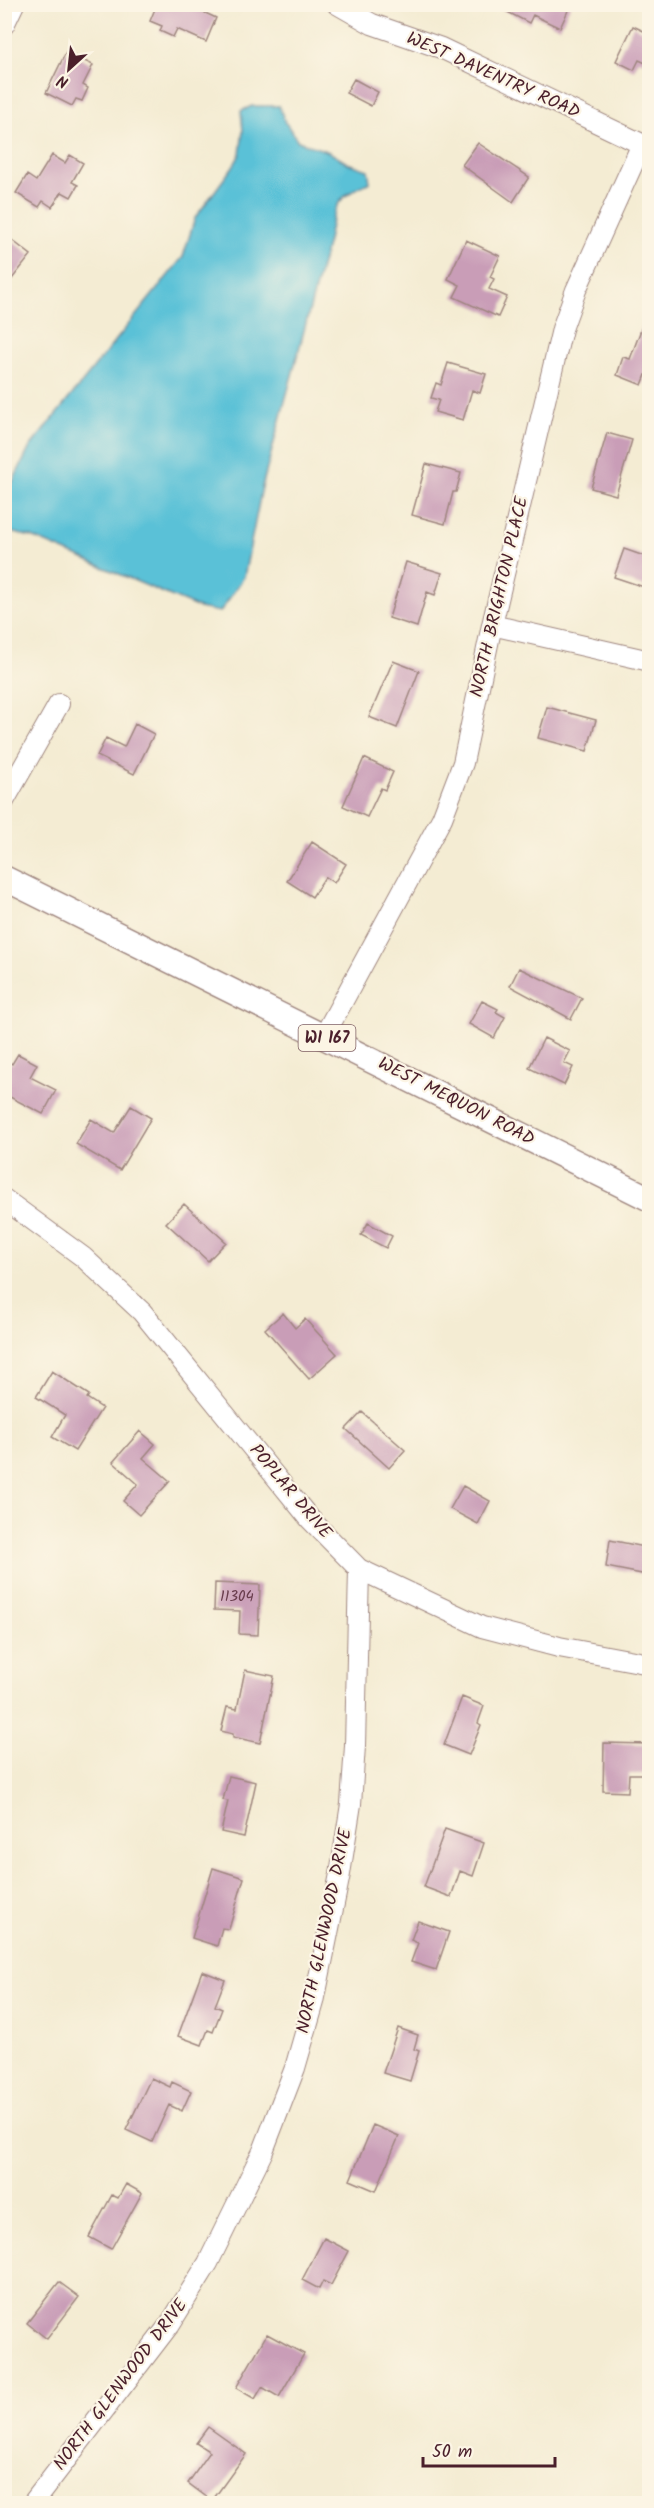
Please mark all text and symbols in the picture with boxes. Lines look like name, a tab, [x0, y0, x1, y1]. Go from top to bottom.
street label: WEST DAVENTRY ROAD	[401, 25, 585, 128]
north arrow	[39, 39, 99, 99]
text: N	[53, 68, 73, 94]
street label: NORTH BRIGHTON PLACE	[463, 493, 537, 700]
road number: WI 167	[298, 1025, 356, 1051]
street label: WEST MEQUON ROAD	[373, 1050, 540, 1154]
street label: POPLAR DRIVE	[241, 1438, 339, 1546]
house number: 11304	[220, 1585, 254, 1609]
street label: NORTH GLENWOOD DRIVE	[289, 1825, 361, 2036]
street label: NORTH GLENWOOD DRIVE	[47, 2292, 196, 2477]
scale bar	[423, 2430, 555, 2468]
text: 50 m	[432, 2438, 472, 2467]

